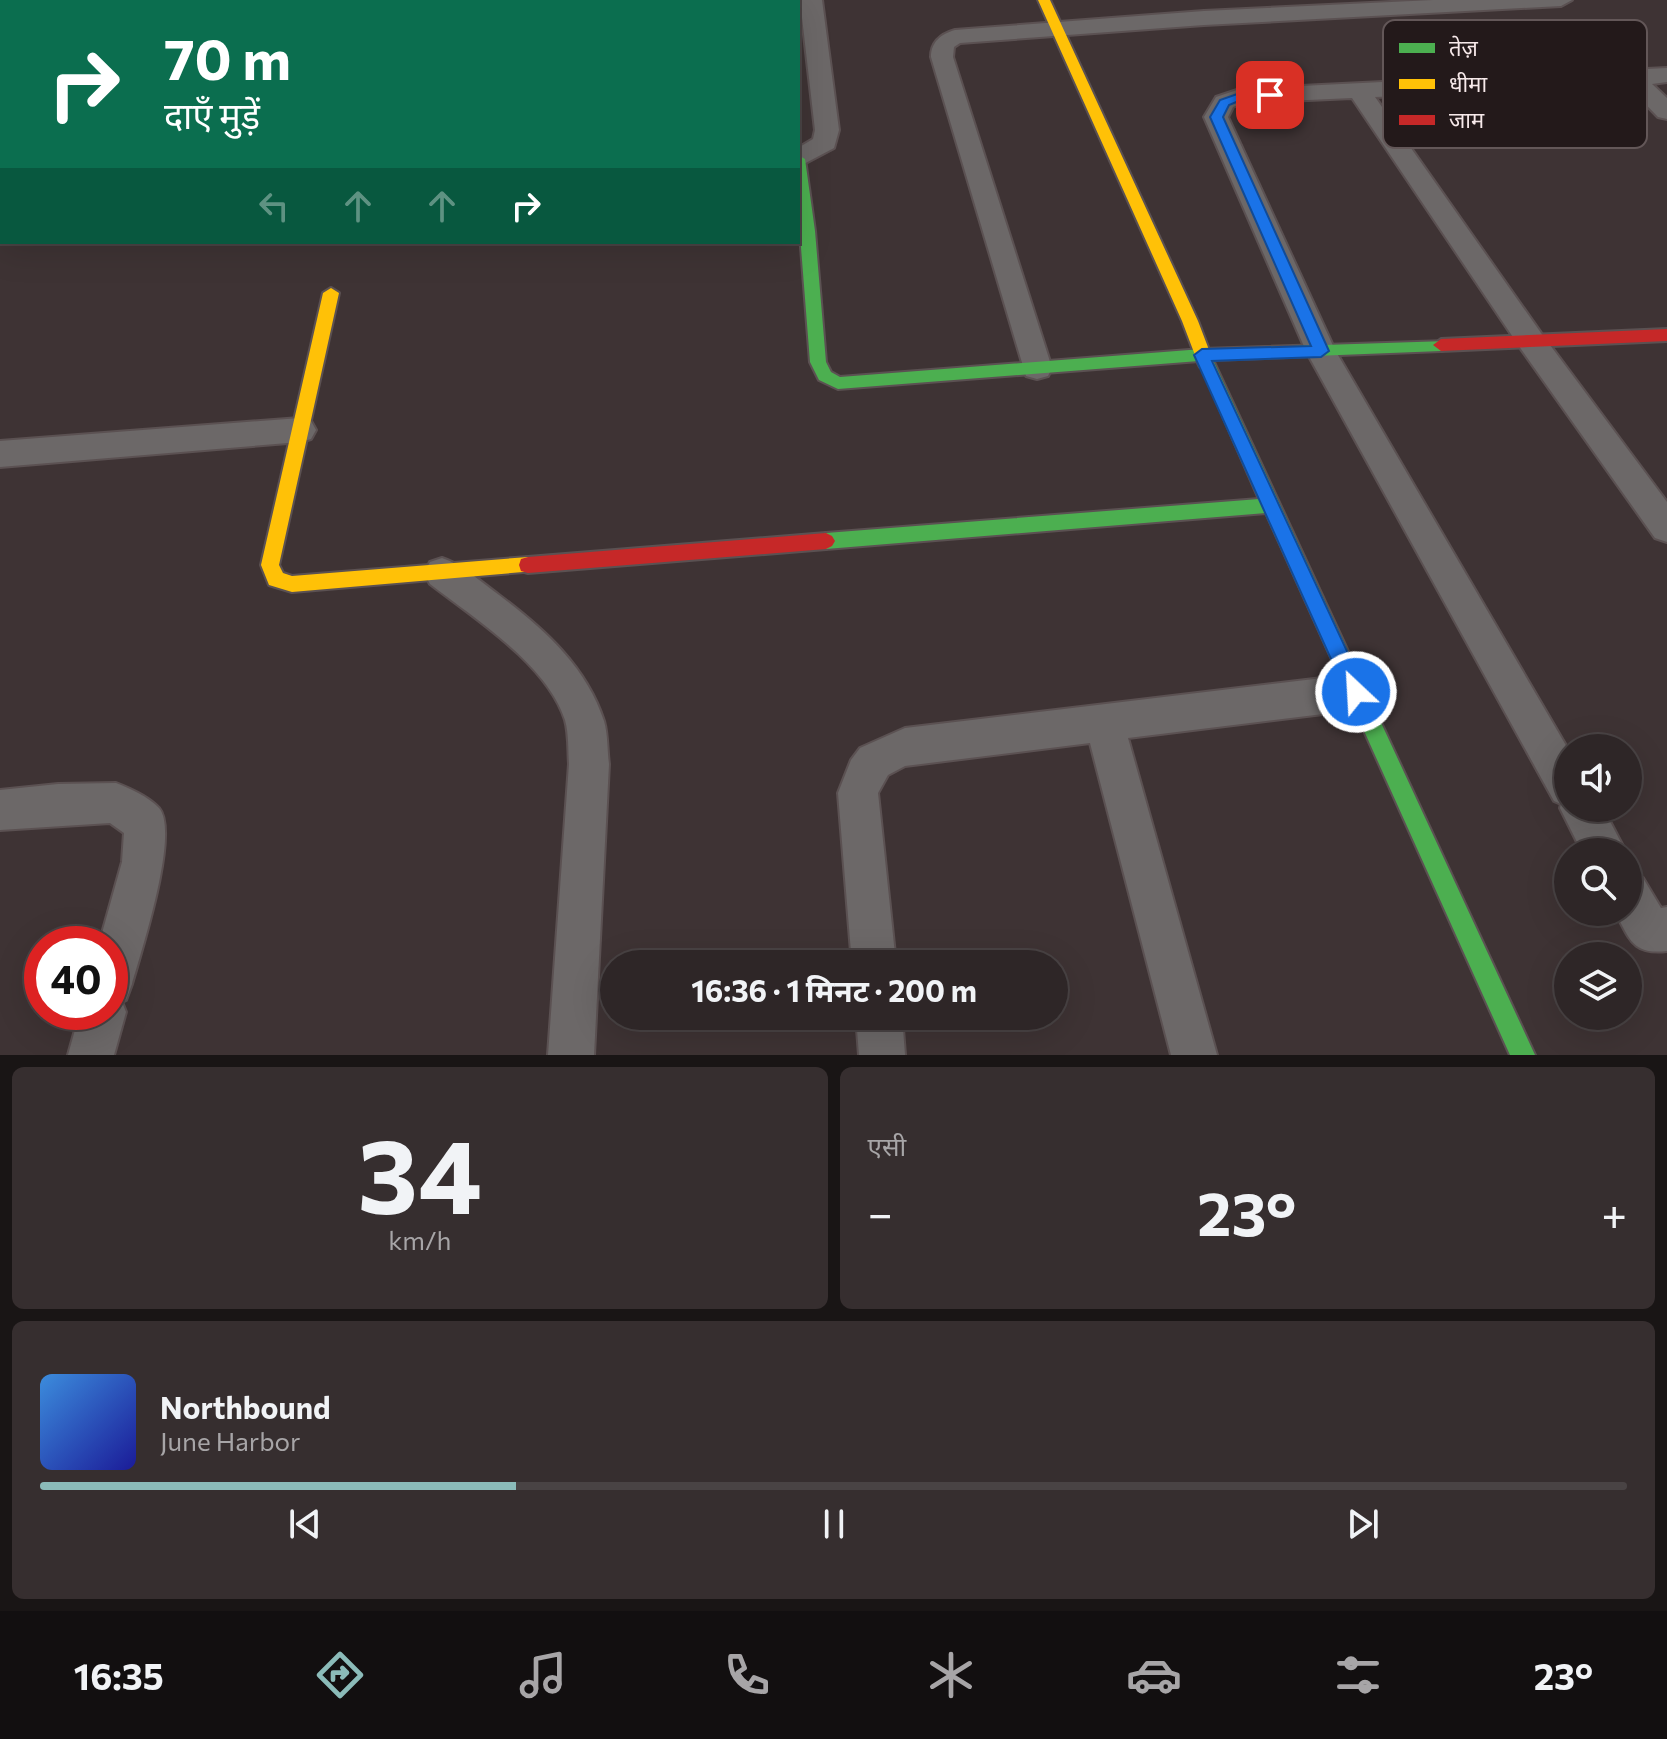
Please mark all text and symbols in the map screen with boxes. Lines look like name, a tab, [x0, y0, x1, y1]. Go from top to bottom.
legend	[1383, 20, 1647, 148]
text: 70 m	[164, 23, 291, 92]
icon: right	[32, 32, 136, 136]
text: तेज़	[1449, 34, 1479, 61]
pin	[1236, 61, 1304, 129]
text: धीमा	[1449, 70, 1487, 97]
icon: arrive	[1248, 73, 1292, 117]
text: दाएँ मुड़ें	[164, 92, 260, 136]
text: जाम	[1449, 106, 1485, 133]
icon: left	[252, 184, 296, 228]
icon: ahead	[336, 184, 380, 228]
icon: ahead	[420, 184, 464, 228]
icon: right	[504, 184, 548, 228]
position arrow	[1314, 650, 1398, 734]
map controls	[1554, 734, 1642, 1030]
button: sound	[1554, 734, 1642, 822]
button: search	[1554, 838, 1642, 926]
speed limit sign: 40	[24, 926, 128, 1030]
button: layers	[1554, 942, 1642, 1030]
text: 16:36 · 1 मिनट · 200 m	[691, 971, 977, 1008]
text: 34	[358, 1108, 482, 1235]
text: एसी	[868, 1130, 906, 1161]
text: 23°	[1197, 1175, 1296, 1248]
text: −	[868, 1185, 893, 1239]
text: +	[1601, 1185, 1627, 1239]
text: km/h	[388, 1224, 451, 1255]
text: Northbound	[160, 1388, 331, 1425]
text: June Harbor	[160, 1425, 300, 1456]
icon: previous	[283, 1502, 327, 1546]
icon: pause	[812, 1502, 856, 1546]
icon: next	[1341, 1502, 1385, 1546]
icon: directions	[312, 1647, 368, 1703]
icon: music	[515, 1647, 571, 1703]
icon: phone	[719, 1647, 775, 1703]
icon: climate	[923, 1647, 979, 1703]
icon: car	[1126, 1647, 1182, 1703]
icon: filters	[1330, 1647, 1386, 1703]
text: 16:35	[74, 1653, 164, 1697]
text: 23°	[1534, 1653, 1593, 1697]

